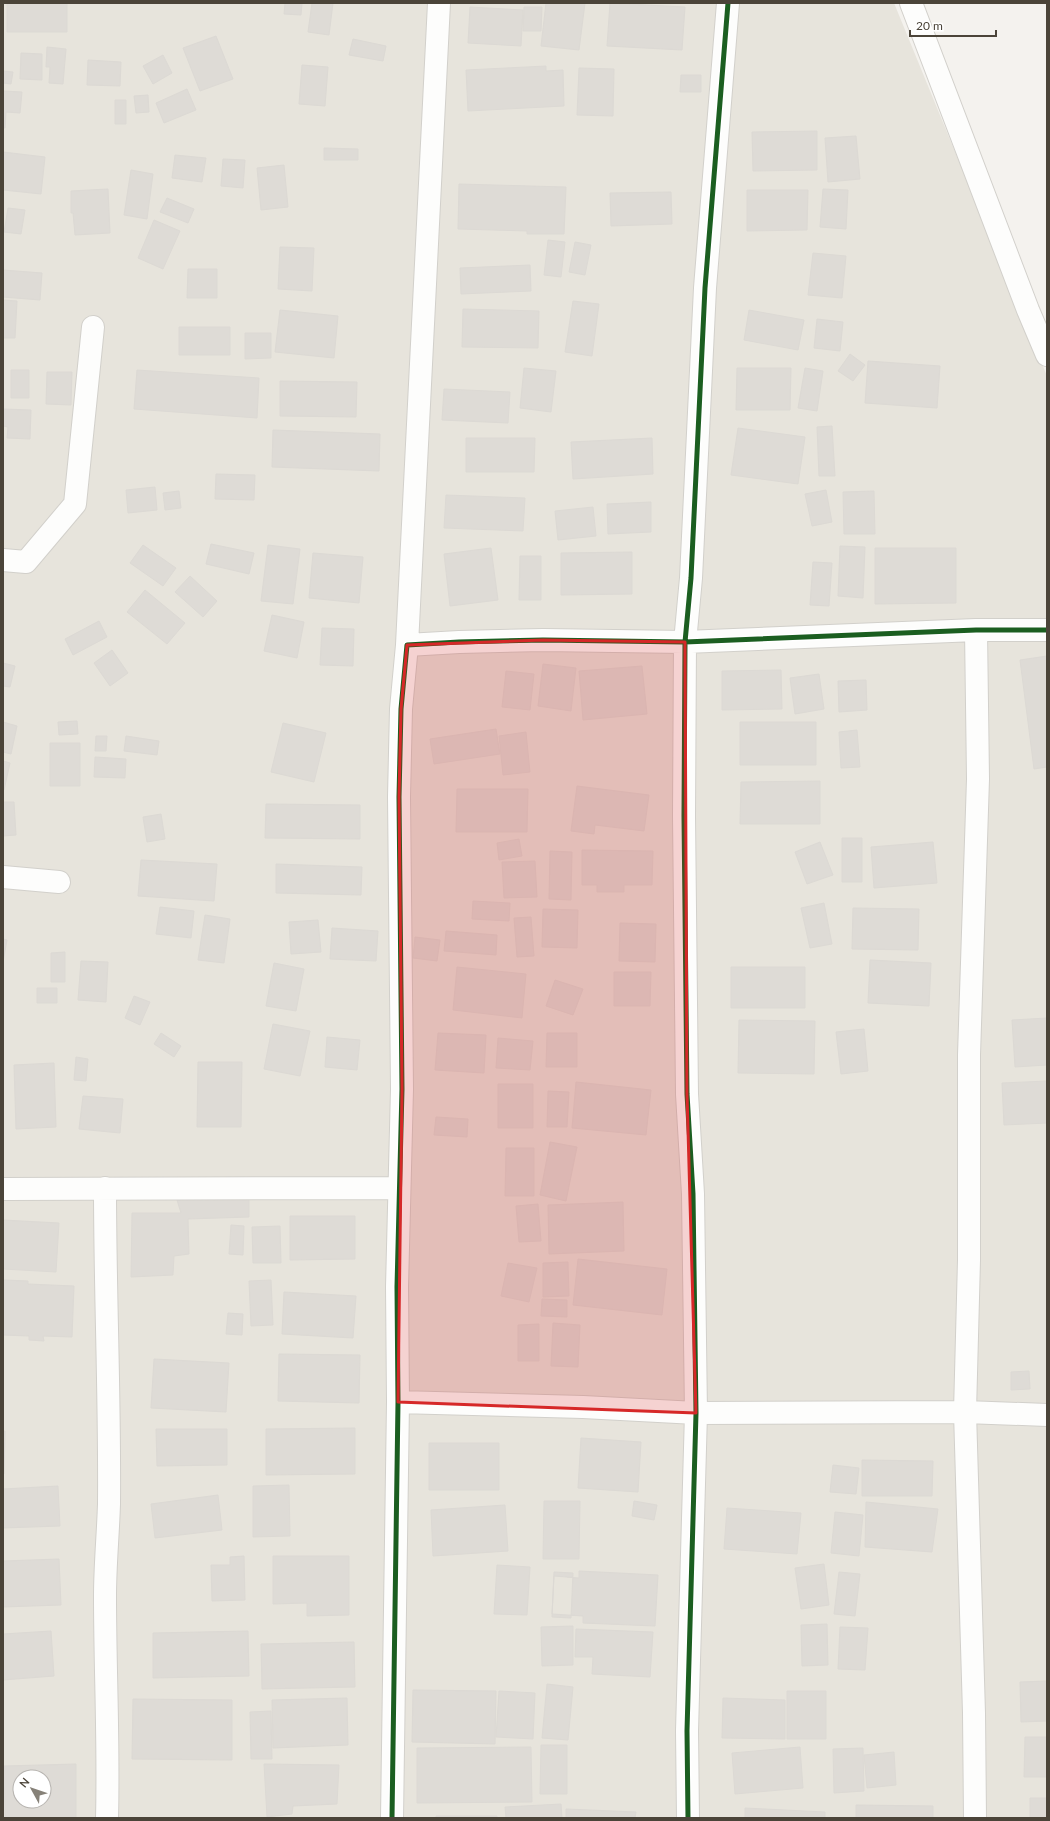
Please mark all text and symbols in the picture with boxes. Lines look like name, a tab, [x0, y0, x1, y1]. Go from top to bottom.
scale bar	[910, 12, 996, 38]
text: 20 m	[916, 18, 943, 33]
north arrow	[12, 1769, 52, 1809]
text: N	[16, 1775, 32, 1790]

